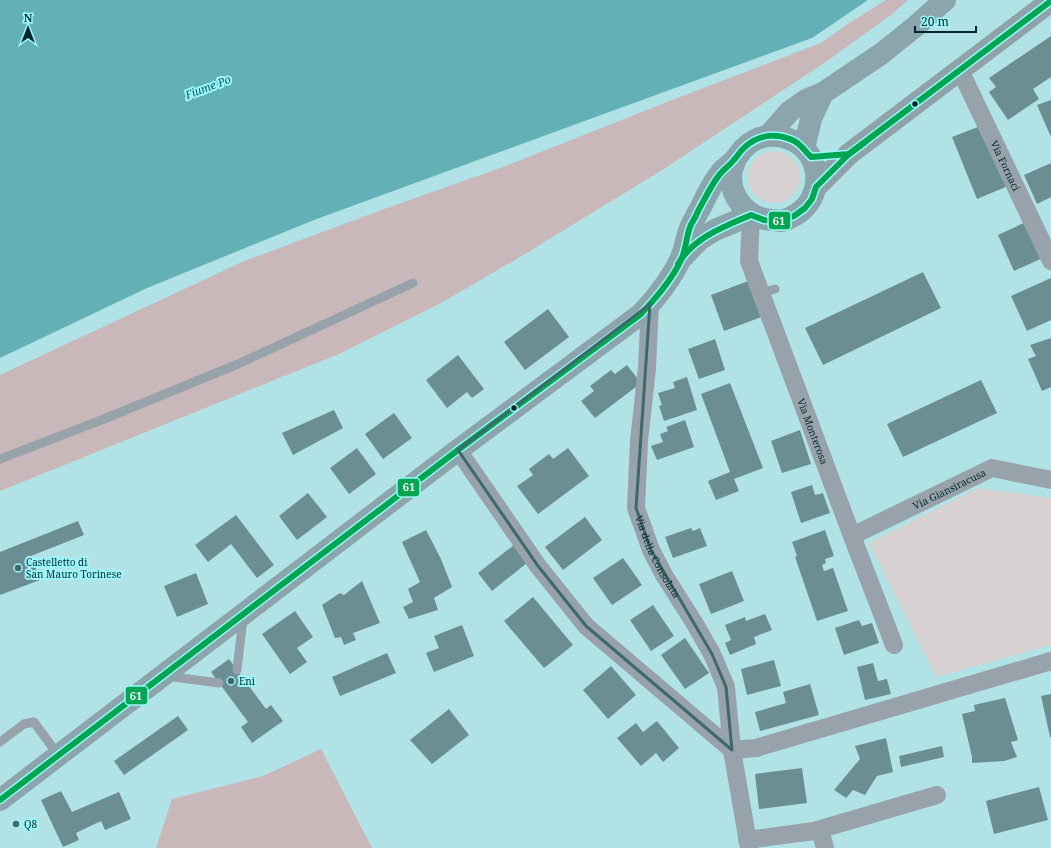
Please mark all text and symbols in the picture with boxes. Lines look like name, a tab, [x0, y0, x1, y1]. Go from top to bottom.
north arrow	[8, 8, 48, 48]
scale bar	[915, 8, 976, 34]
text: N	[24, 10, 33, 25]
text: 20 m	[921, 13, 949, 30]
water label: Fiume Po	[182, 71, 233, 102]
unlabelled marker	[910, 99, 920, 109]
street label: Via Fornaci	[988, 138, 1024, 194]
line badge: 61	[768, 211, 791, 230]
text: 61	[773, 213, 785, 228]
street label: Via Monterosa	[794, 396, 832, 467]
unlabelled marker	[509, 403, 519, 413]
street label: Via Giansiracusa	[910, 465, 988, 513]
line badge: 61	[397, 478, 420, 497]
text: 61	[403, 479, 415, 494]
street label: Via della Consolata	[632, 513, 684, 601]
place label: Castelletto di San Mauro Torinese	[26, 555, 122, 581]
marker: Castelletto di San Mauro Torinese	[13, 563, 23, 573]
place label: Eni	[239, 674, 256, 688]
marker: Eni	[226, 676, 236, 686]
line badge: 61	[125, 686, 148, 705]
text: 61	[130, 688, 142, 703]
place label: Q8	[24, 817, 37, 831]
marker: Q8	[11, 819, 21, 829]

